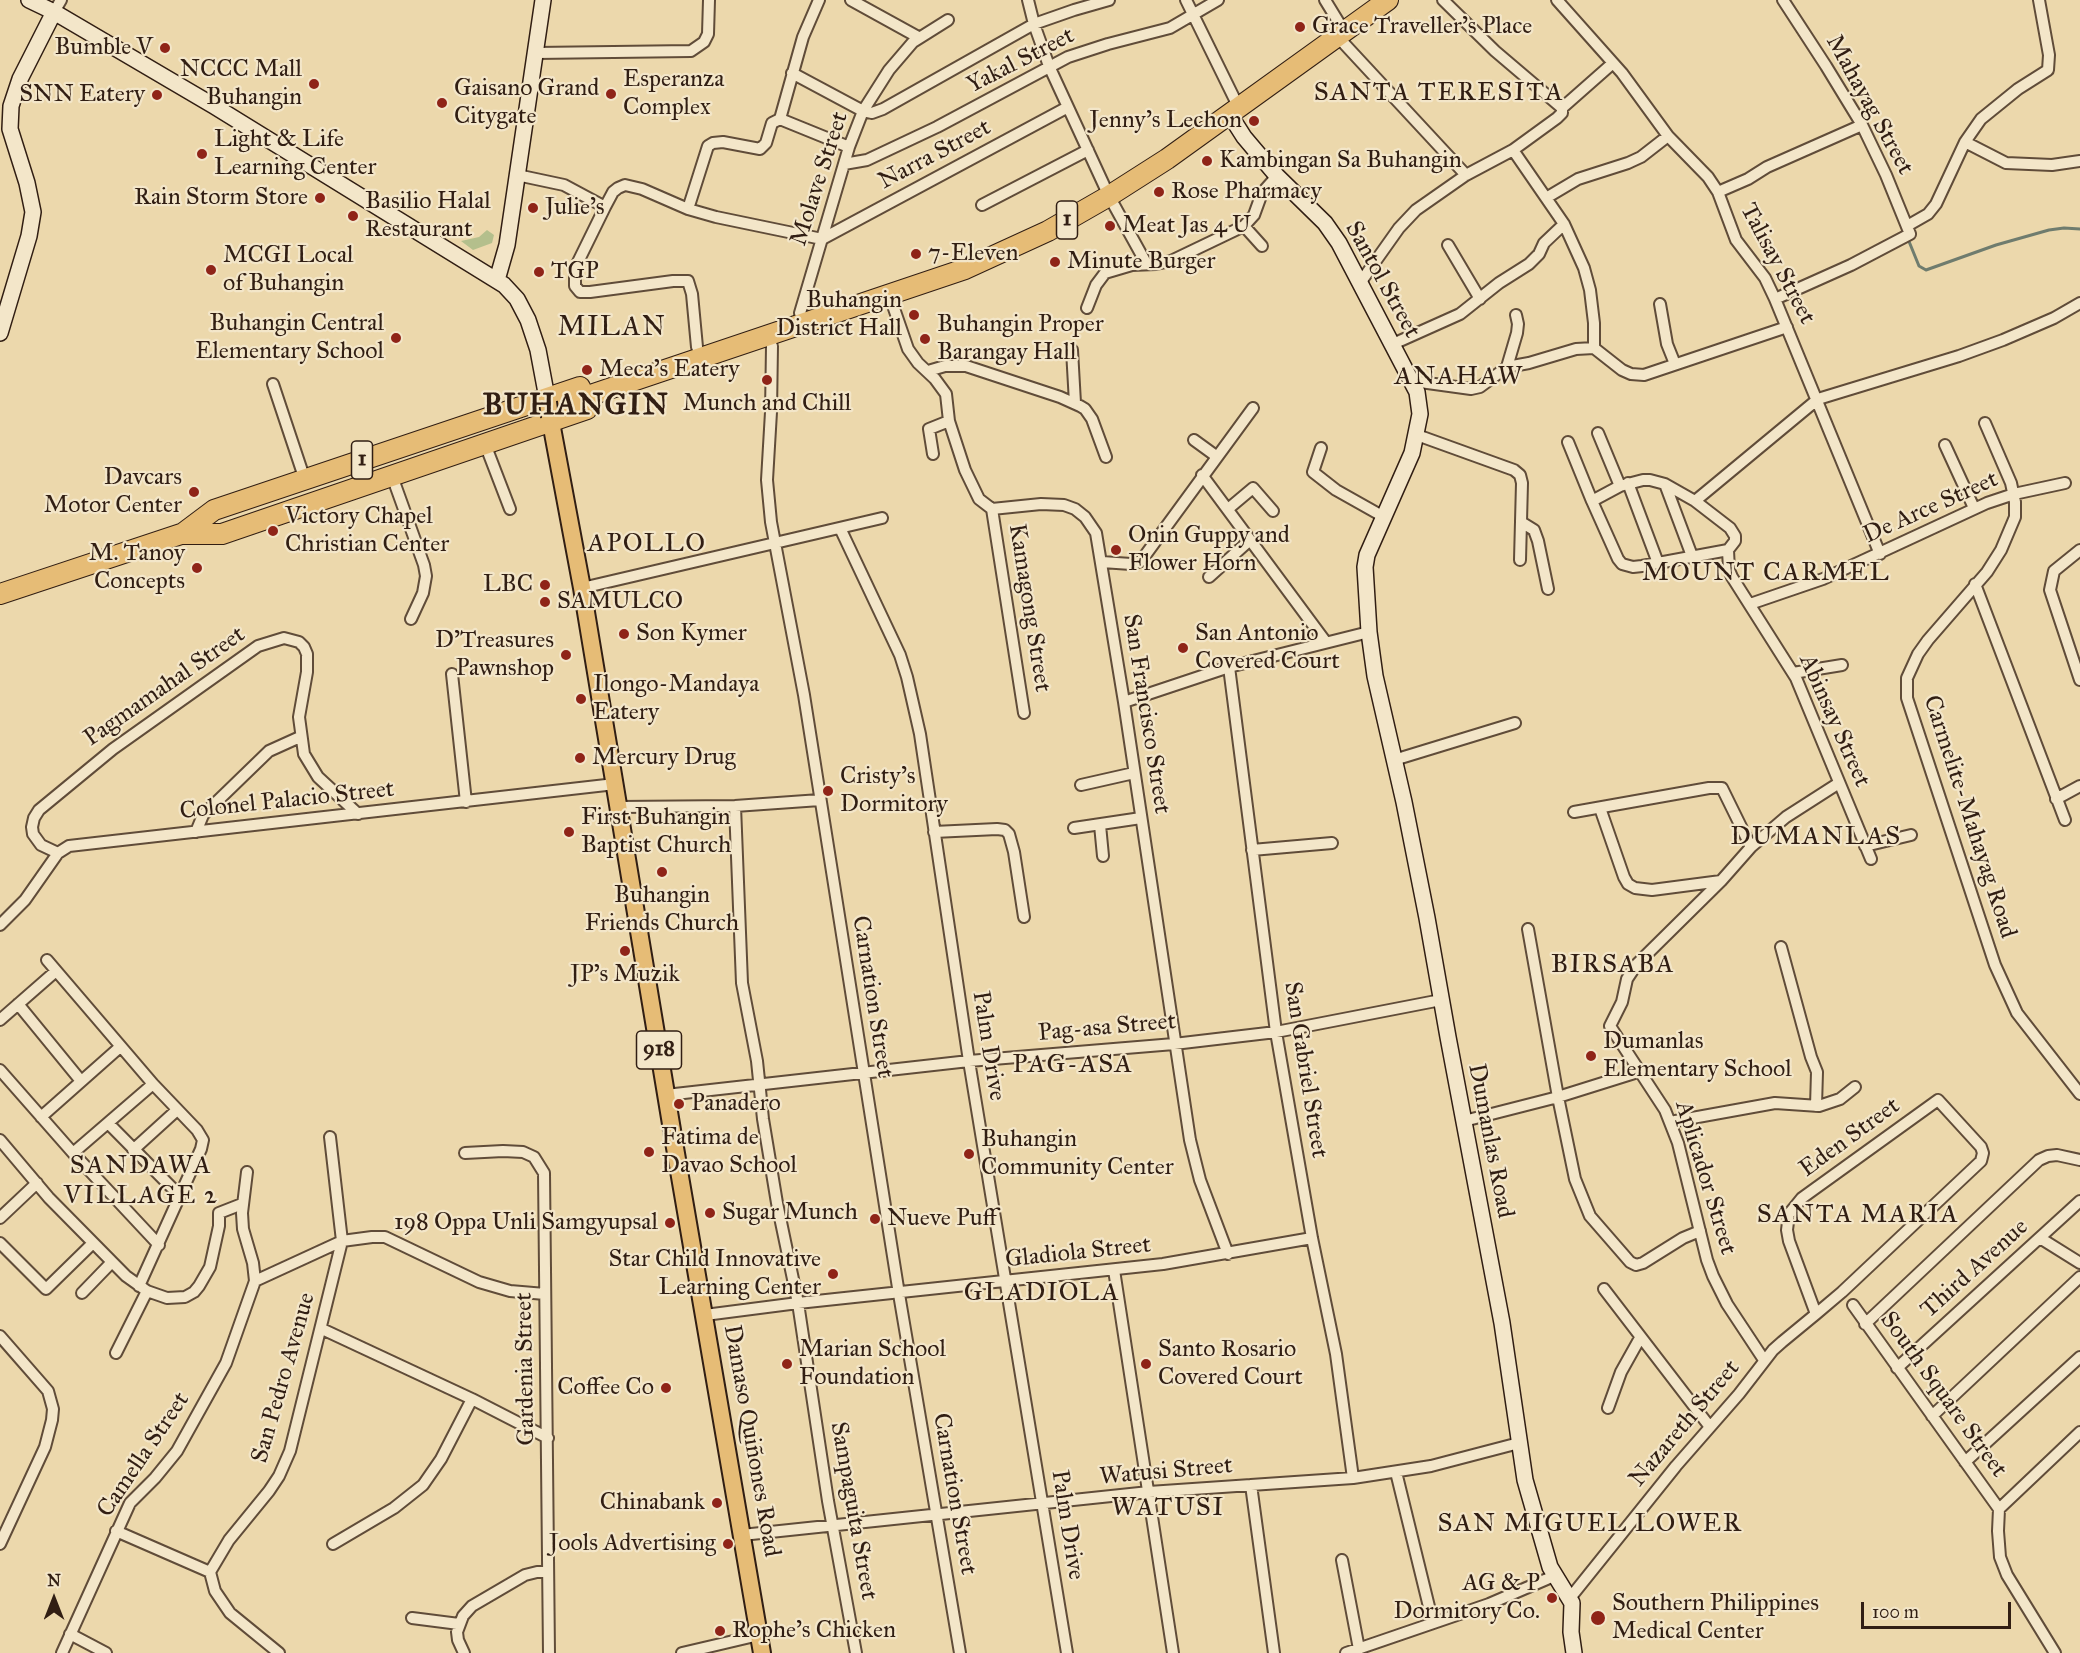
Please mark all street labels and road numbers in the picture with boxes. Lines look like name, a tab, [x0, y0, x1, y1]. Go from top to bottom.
street label: Yakal Street	[963, 22, 1079, 100]
street label: Mahayag Street	[1819, 30, 1919, 180]
street label: Molave Street	[785, 108, 855, 250]
street label: Narra Street	[874, 113, 996, 197]
street label: Talisay Street	[1733, 199, 1821, 329]
road number: 1	[1056, 201, 1078, 239]
street label: Santol Street	[1338, 217, 1426, 343]
road number: 1	[352, 441, 372, 479]
street label: De Arce Street	[1859, 466, 2003, 550]
street label: Kamagong Street	[1001, 522, 1057, 694]
street label: San Francisco Street	[1116, 612, 1176, 816]
street label: Pagmamahal Street	[79, 621, 251, 753]
street label: Abinsay Street	[1792, 650, 1876, 792]
street label: Carmelite-Mahayag Road	[1916, 692, 2022, 942]
street label: Colonel Palacio Street	[178, 775, 396, 827]
street label: Carnation Street	[845, 914, 899, 1080]
street label: San Gabriel Street	[1277, 980, 1333, 1160]
street label: Palm Drive	[965, 989, 1011, 1103]
street label: Pag-asa Street	[1037, 1008, 1177, 1048]
road number: 918	[636, 1031, 682, 1069]
street label: Dumanlas Road	[1461, 1061, 1519, 1221]
street label: Eden Street	[1794, 1092, 1906, 1184]
street label: Aplicador Street	[1668, 1098, 1742, 1258]
street label: Third Avenue	[1915, 1213, 2035, 1325]
street label: Gladiola Street	[1004, 1231, 1152, 1275]
street label: San Pedro Avenue	[246, 1290, 322, 1466]
street label: Gardenia Street	[510, 1292, 542, 1446]
street label: South Square Street	[1873, 1307, 2013, 1483]
street label: Damaso Quiñones Road	[716, 1323, 786, 1559]
street label: Nazareth Street	[1624, 1355, 1746, 1493]
street label: Camella Street	[92, 1387, 196, 1523]
street label: Carnation Street	[926, 1411, 982, 1577]
street label: Sampaguita Street	[823, 1420, 883, 1602]
street label: Watusi Street	[1098, 1452, 1234, 1492]
street label: Palm Drive	[1044, 1468, 1090, 1582]

